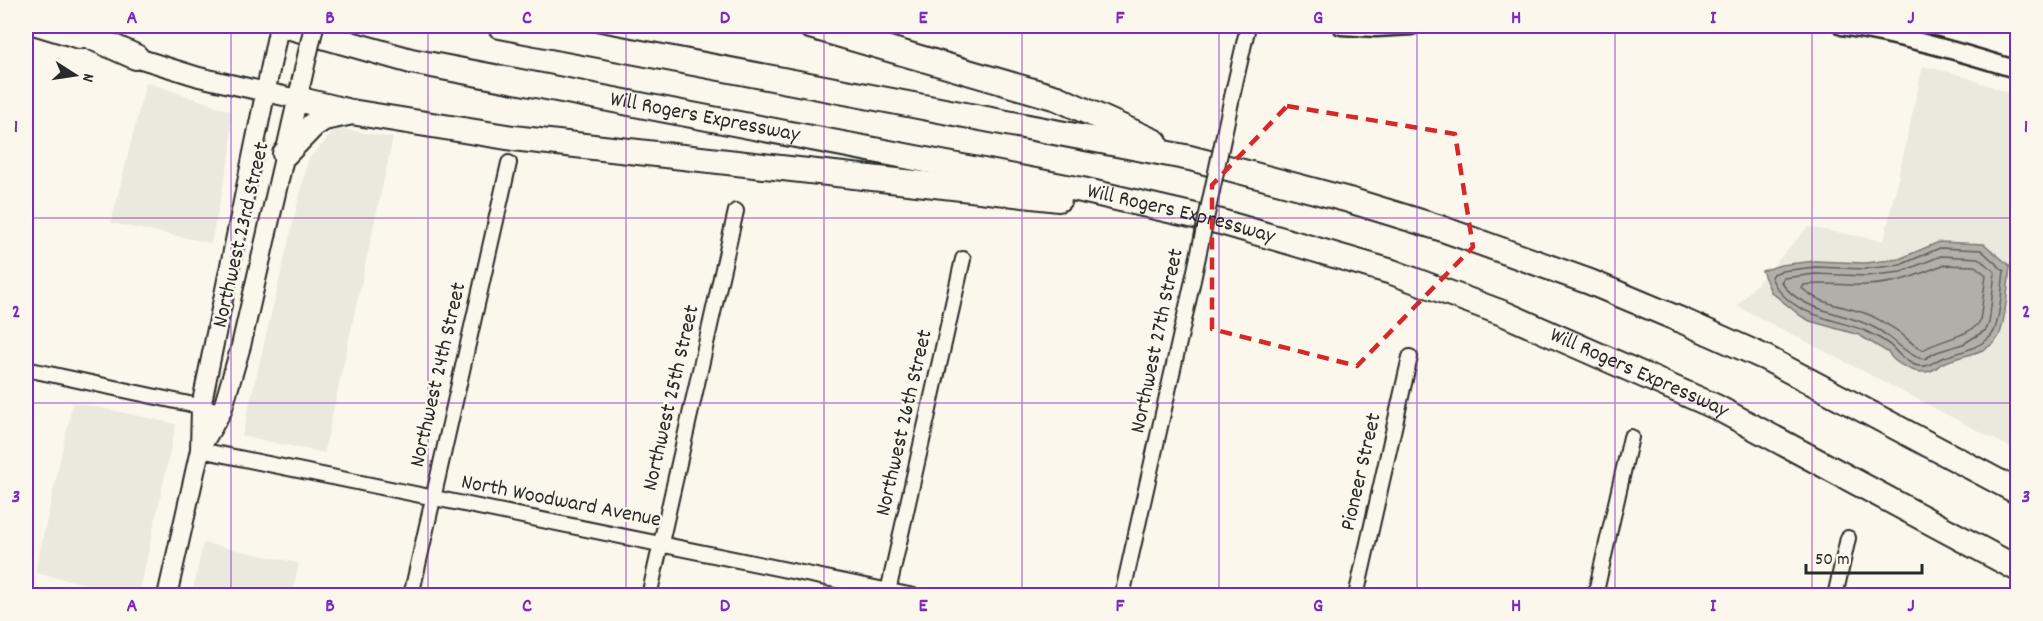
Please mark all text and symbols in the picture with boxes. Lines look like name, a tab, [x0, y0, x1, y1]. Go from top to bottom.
text: A	[127, 5, 138, 33]
text: B	[325, 5, 335, 33]
text: C	[522, 5, 532, 33]
text: D	[720, 5, 731, 33]
text: E	[918, 5, 928, 33]
text: F	[1116, 5, 1126, 33]
text: G	[1313, 5, 1323, 33]
text: H	[1511, 5, 1521, 33]
text: I	[1710, 5, 1717, 33]
text: J	[1907, 5, 1915, 33]
north arrow	[45, 45, 105, 105]
text: N	[75, 71, 99, 84]
street label: Will Rogers Expressway	[607, 84, 803, 151]
text: 1	[14, 114, 18, 142]
text: 1	[2024, 114, 2028, 142]
street label: Northwest 23rd Street	[206, 139, 278, 331]
street label: Will Rogers Expressway	[1084, 176, 1280, 253]
street label: Northwest 27th Street	[1123, 246, 1193, 436]
street label: Northwest 24th Street	[403, 280, 475, 470]
text: 2	[12, 299, 20, 327]
text: 2	[2022, 299, 2030, 327]
street label: Northwest 25th Street	[636, 302, 708, 494]
street label: Will Rogers Expressway	[1545, 320, 1735, 427]
street label: Northwest 26th Street	[868, 327, 942, 519]
street label: Pioneer Street	[1333, 410, 1391, 534]
street label: North Woodward Avenue	[459, 467, 663, 537]
text: 3	[12, 484, 20, 512]
text: 3	[2022, 484, 2030, 512]
scale bar	[1806, 537, 1922, 575]
text: 50 m	[1815, 548, 1850, 573]
text: A	[127, 593, 138, 621]
text: B	[325, 593, 335, 621]
text: C	[522, 593, 532, 621]
text: D	[720, 593, 731, 621]
text: E	[918, 593, 928, 621]
text: F	[1116, 593, 1126, 621]
text: G	[1313, 593, 1323, 621]
text: H	[1511, 593, 1521, 621]
text: I	[1710, 593, 1717, 621]
text: J	[1907, 593, 1915, 621]

